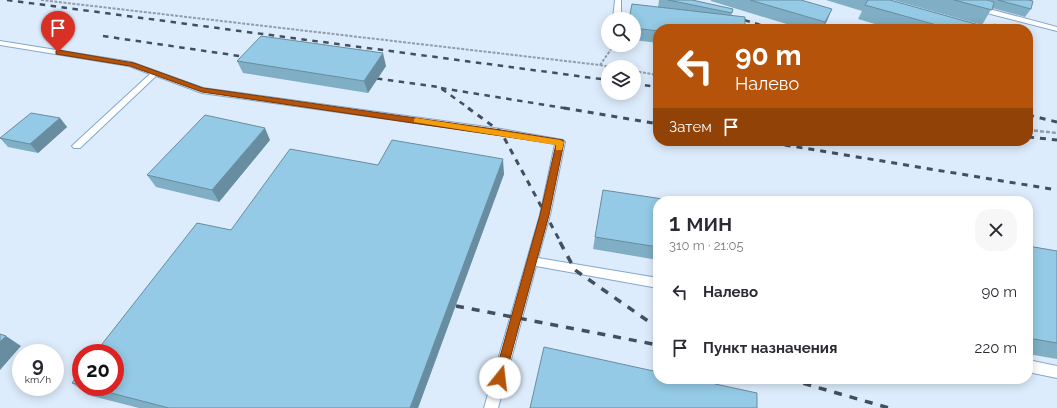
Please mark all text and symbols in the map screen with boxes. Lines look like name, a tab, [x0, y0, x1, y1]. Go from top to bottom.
pin	[41, 11, 75, 52]
map controls	[601, 12, 641, 100]
button: search	[601, 12, 641, 52]
icon: arrive	[47, 17, 69, 39]
text: 90 m	[735, 39, 801, 72]
icon: left	[669, 40, 721, 92]
button: layers	[601, 60, 641, 100]
text: Налево	[735, 73, 799, 94]
icon: arrive	[720, 116, 742, 138]
text: Затем	[669, 118, 712, 136]
text: 1 мин	[669, 208, 732, 237]
button: close	[975, 209, 1017, 251]
text: 310 m · 21:05	[669, 238, 744, 253]
icon: left	[669, 281, 691, 303]
text: Налево	[703, 283, 758, 301]
text: 90 m	[981, 283, 1017, 301]
icon: arrive	[669, 337, 691, 359]
text: Пункт назначения	[703, 339, 837, 357]
text: 220 m	[975, 339, 1017, 357]
speed limit sign: 20	[72, 344, 124, 396]
text: 9	[32, 353, 44, 377]
position arrow	[479, 357, 521, 399]
text: km/h	[25, 374, 51, 385]

